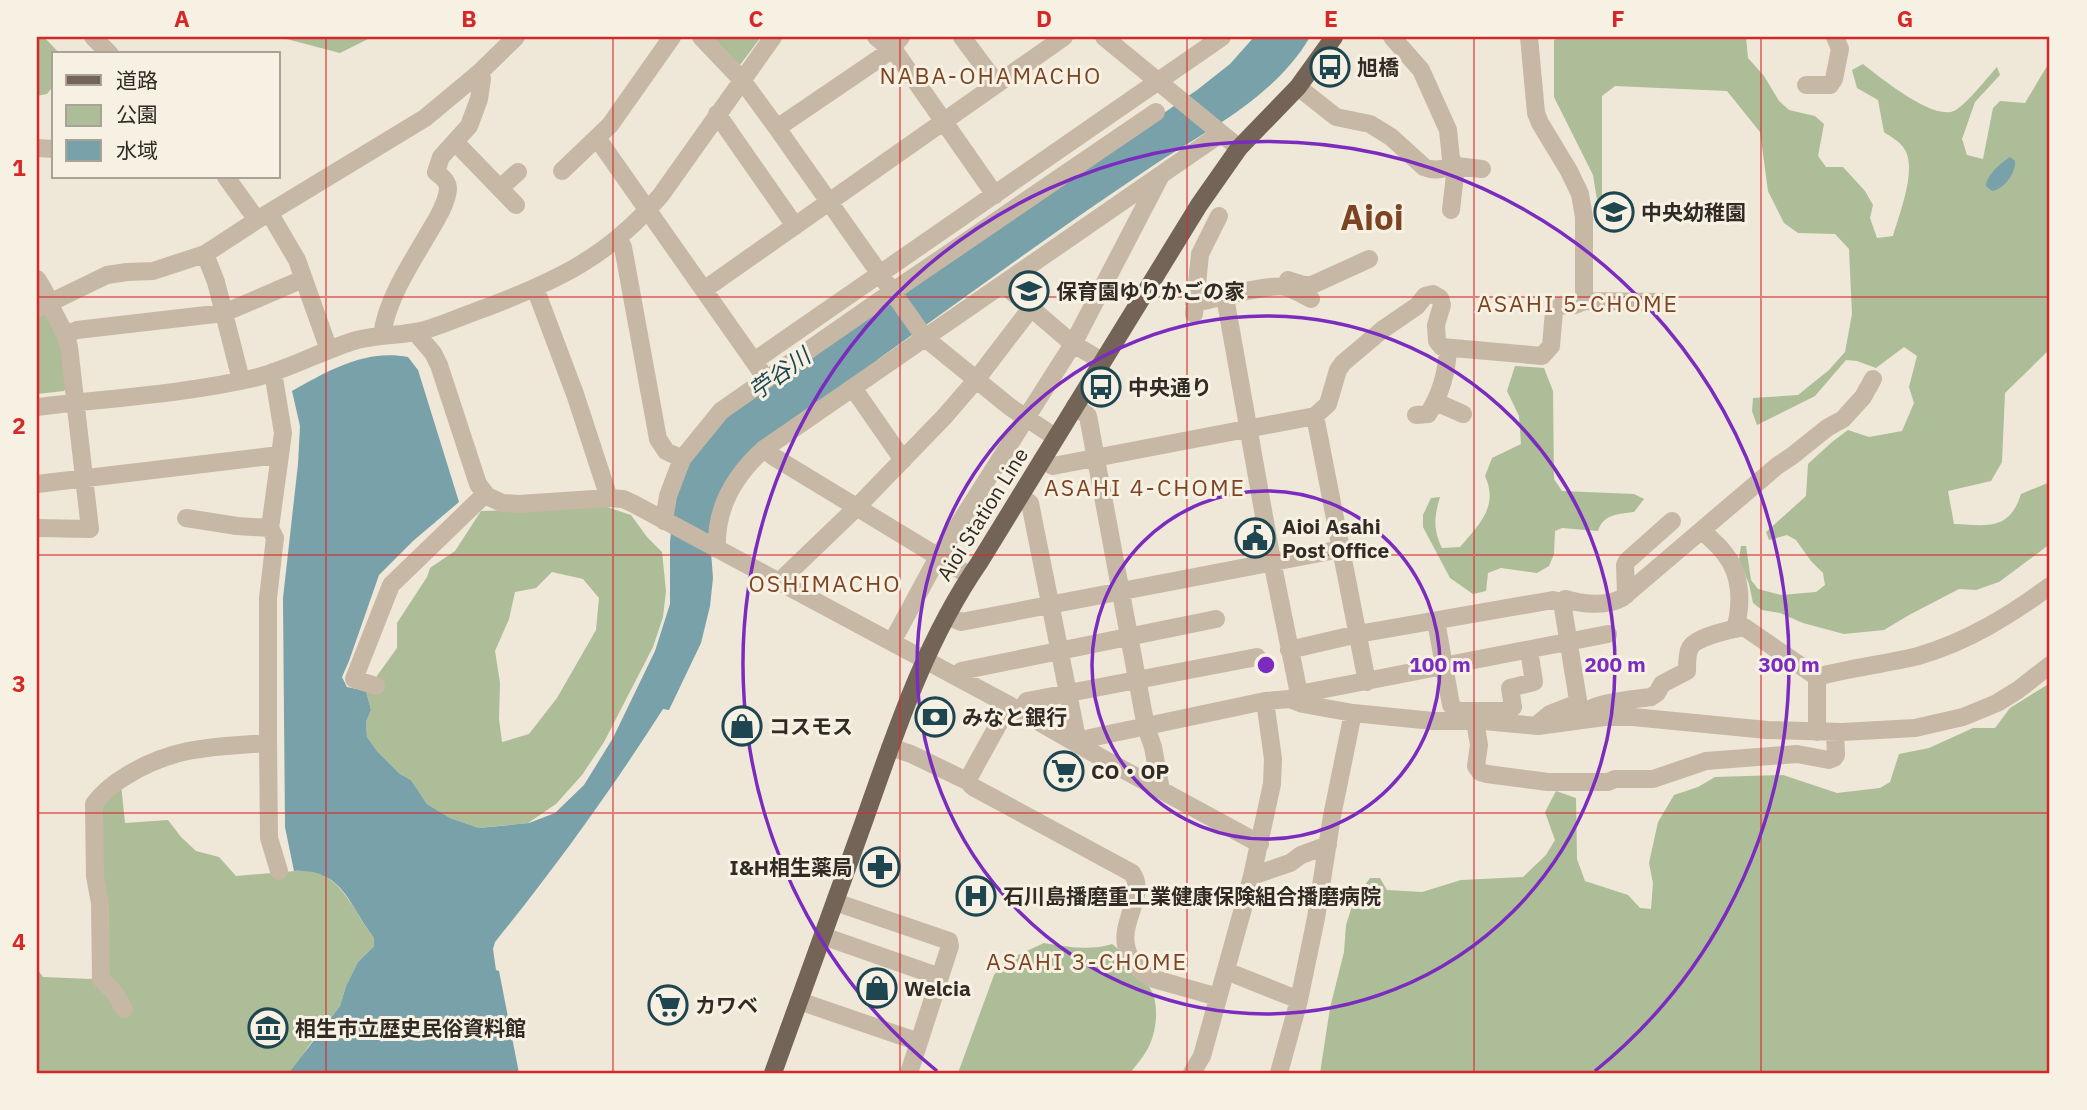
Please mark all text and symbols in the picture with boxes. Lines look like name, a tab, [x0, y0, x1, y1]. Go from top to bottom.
text: A	[174, 3, 190, 33]
text: B	[461, 3, 477, 33]
text: C	[749, 3, 764, 33]
text: D	[1036, 3, 1052, 33]
text: E	[1324, 3, 1338, 33]
text: F	[1611, 3, 1625, 33]
text: G	[1897, 3, 1913, 33]
bus stop icon: 旭橋	[1309, 46, 1351, 88]
legend	[52, 52, 280, 178]
place label: 旭橋	[1357, 53, 1399, 81]
district label: NABA-OHAMACHO	[880, 60, 1102, 90]
text: 道路	[116, 66, 158, 94]
text: 公園	[116, 100, 158, 128]
text: 水域	[116, 136, 158, 164]
text: 1	[12, 152, 26, 182]
school or university icon: 中央幼稚園	[1593, 191, 1635, 233]
district label: Aioi	[1340, 194, 1404, 240]
place label: 中央幼稚園	[1641, 198, 1746, 226]
school or university icon: 保育園ゆりかごの家	[1008, 270, 1050, 312]
place label: 保育園ゆりかごの家	[1056, 277, 1245, 305]
district label: ASAHI 5-CHOME	[1477, 288, 1679, 318]
water label: 苧谷川	[742, 339, 818, 405]
bus stop icon: 中央通り	[1080, 366, 1122, 408]
place label: 中央通り	[1128, 373, 1212, 401]
text: 2	[12, 410, 26, 440]
street label: Aioi Station Line	[930, 442, 1034, 586]
district label: ASAHI 4-CHOME	[1044, 472, 1246, 502]
place label: Aioi Asahi Post Office	[1282, 512, 1390, 564]
public building icon: Aioi Asahi Post Office	[1234, 517, 1276, 559]
district label: OSHIMACHO	[748, 568, 902, 598]
text: 100 m	[1409, 650, 1471, 678]
text: 200 m	[1584, 650, 1646, 678]
text: 300 m	[1758, 650, 1820, 678]
centre of rings	[1254, 653, 1278, 677]
text: 3	[12, 668, 26, 698]
bank icon: みなと銀行	[914, 696, 956, 738]
place label: みなと銀行	[962, 703, 1067, 731]
shop icon: コスモス	[721, 705, 763, 747]
place label: コスモス	[769, 712, 853, 740]
supermarket icon: CO・OP	[1043, 750, 1085, 792]
place label: CO・OP	[1091, 757, 1169, 785]
pharmacy icon: I&H相生薬局	[859, 846, 901, 888]
place label: I&H相生薬局	[730, 853, 853, 881]
hospital icon: 石川島播磨重工業健康保険組合播磨病院	[955, 875, 997, 917]
place label: 石川島播磨重工業健康保険組合播磨病院	[1003, 882, 1381, 910]
text: 4	[12, 926, 26, 956]
district label: ASAHI 3-CHOME	[986, 946, 1188, 976]
shop icon: Welcia	[856, 967, 898, 1009]
place label: Welcia	[904, 974, 971, 1002]
supermarket icon: カワベ	[647, 984, 689, 1026]
place label: カワベ	[695, 991, 758, 1019]
museum icon: 相生市立歴史民俗資料館	[247, 1007, 289, 1049]
place label: 相生市立歴史民俗資料館	[295, 1014, 526, 1042]

